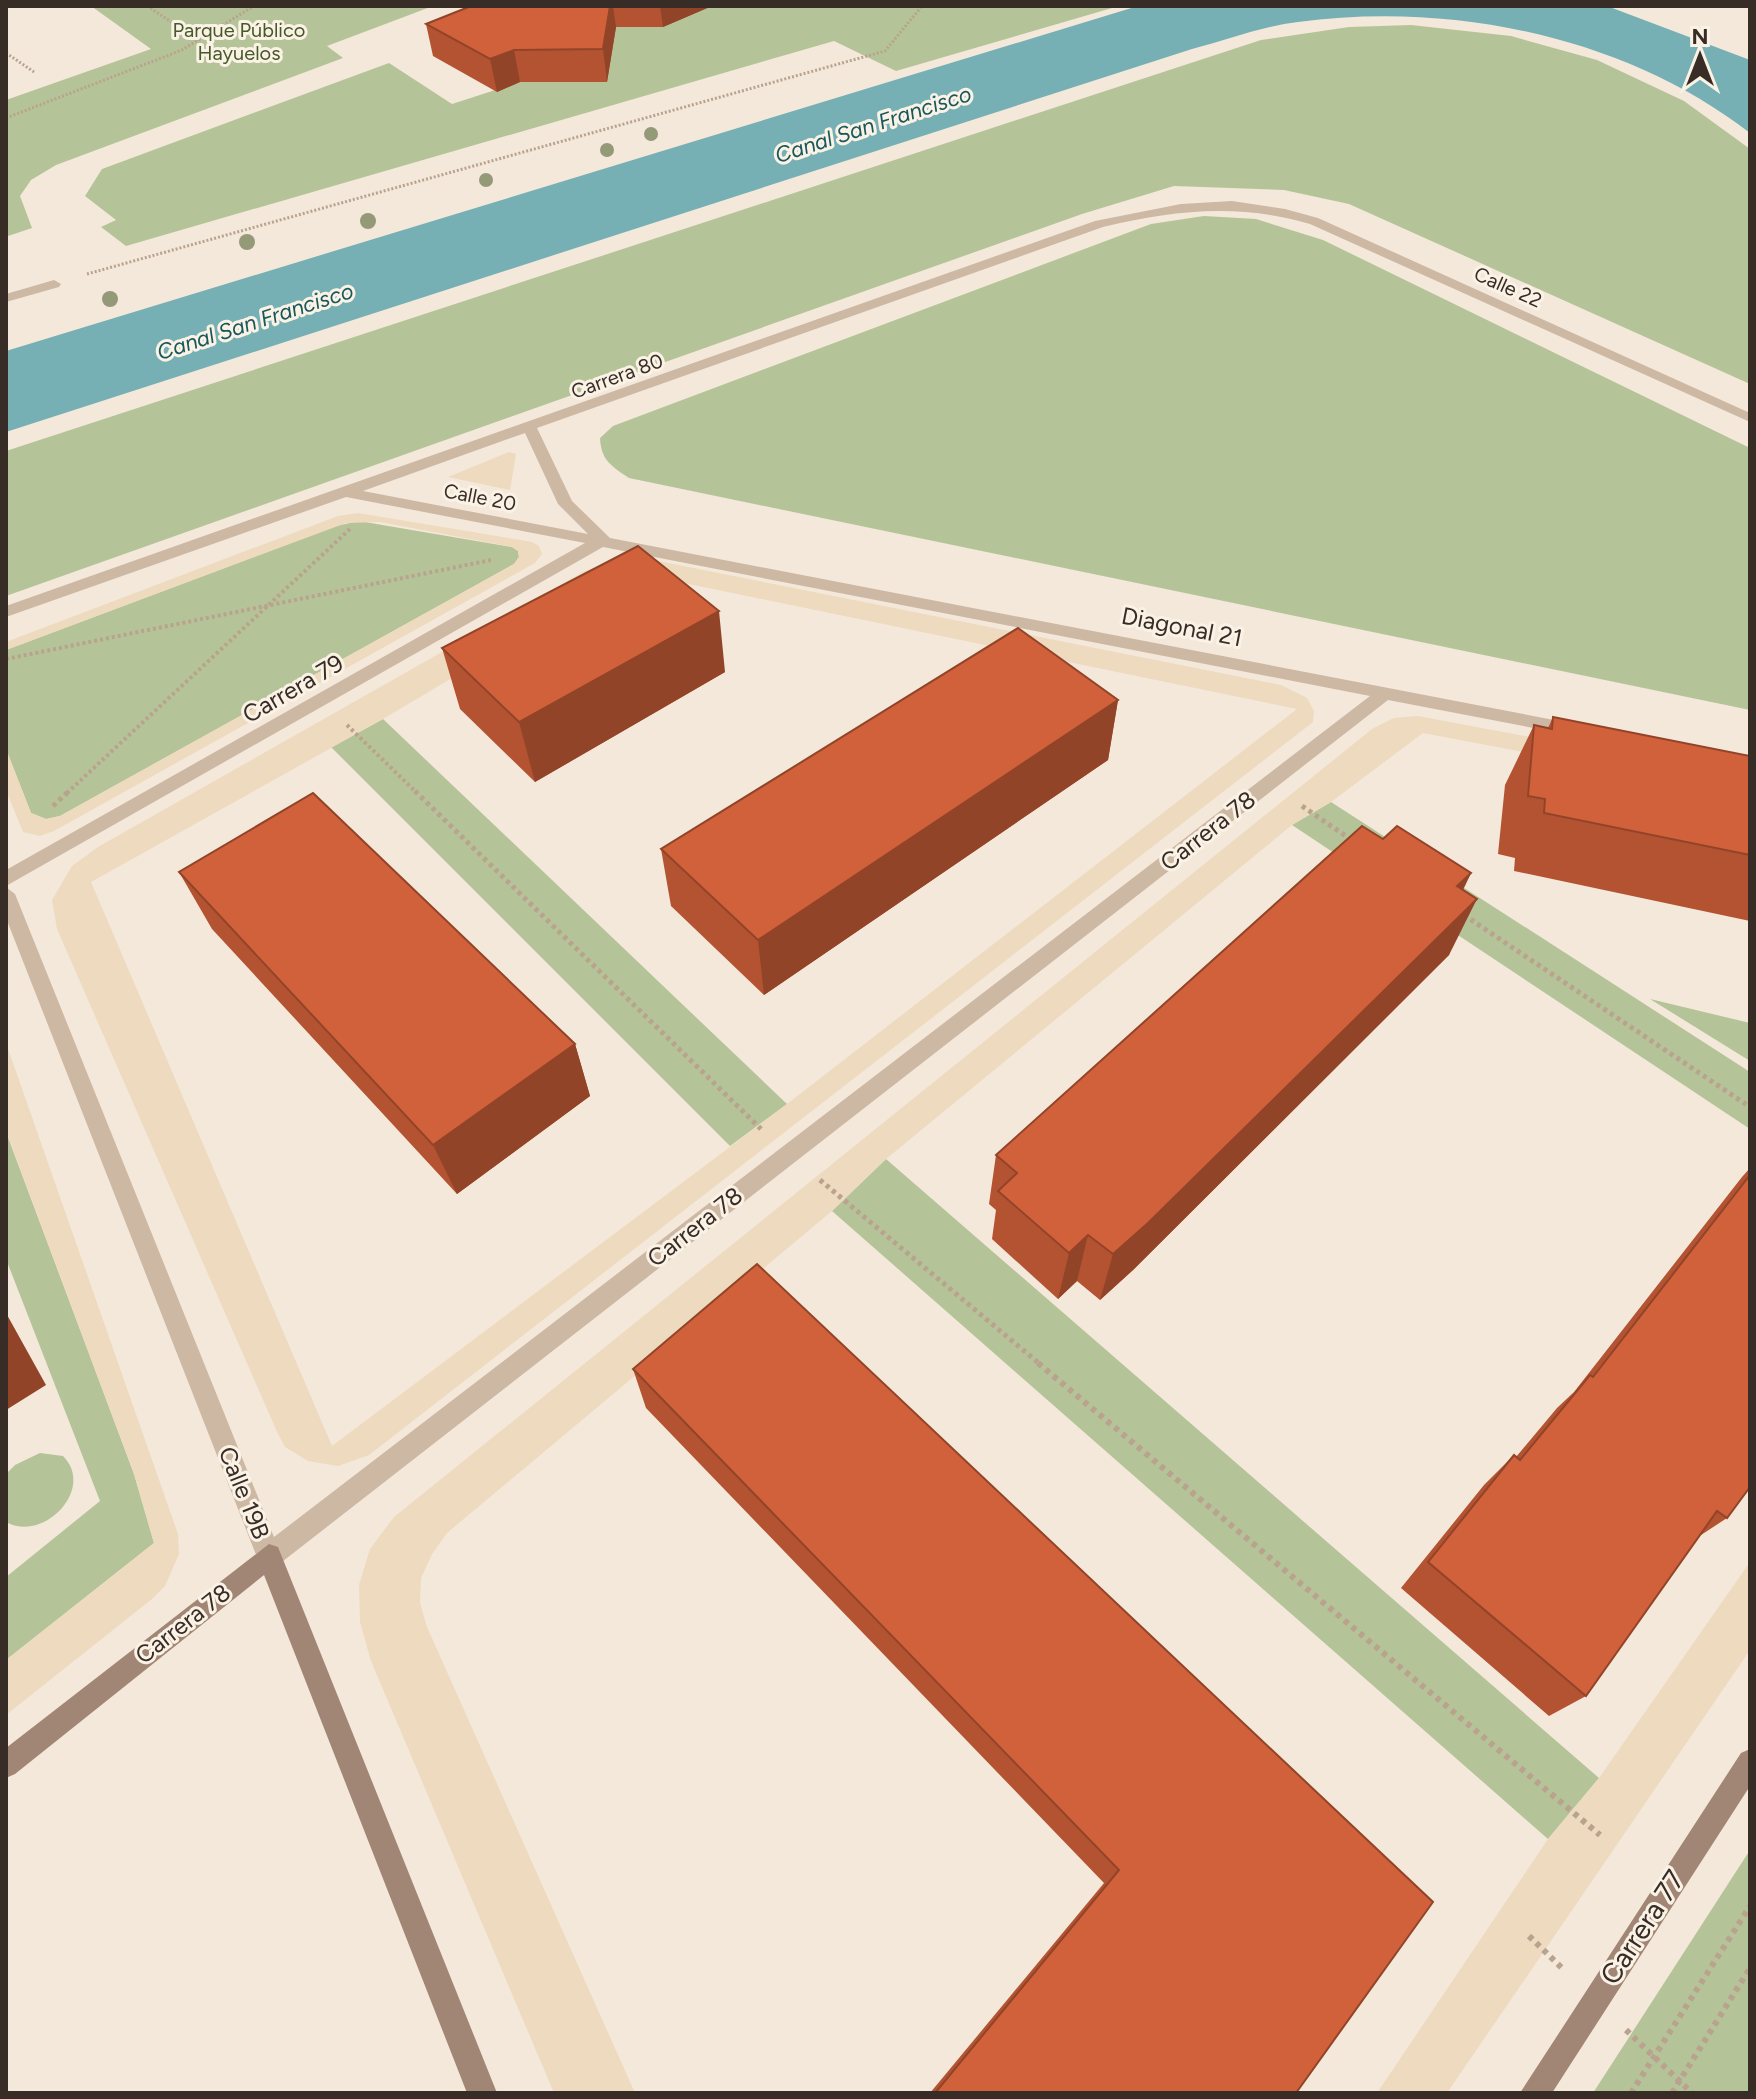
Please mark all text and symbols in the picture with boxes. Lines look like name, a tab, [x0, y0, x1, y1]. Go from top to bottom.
north arrow	[1660, 16, 1740, 96]
park label: Parque Público Hayuelos	[173, 18, 305, 65]
text: N	[1691, 23, 1709, 50]
water label: Canal San Francisco	[772, 80, 975, 169]
street label: Calle 22	[1470, 261, 1546, 313]
water label: Canal San Francisco	[154, 277, 357, 366]
street label: Carrera 80	[568, 348, 666, 404]
street label: Calle 20	[442, 478, 518, 516]
street label: Diagonal 21	[1119, 601, 1245, 652]
street label: Carrera 79	[237, 648, 348, 729]
street label: Carrera 78	[1154, 784, 1261, 877]
street label: Carrera 78	[641, 1180, 748, 1273]
street label: Calle 19B	[213, 1442, 276, 1543]
street label: Carrera 78	[129, 1577, 236, 1670]
street label: Carrera 77	[1592, 1863, 1692, 1991]

